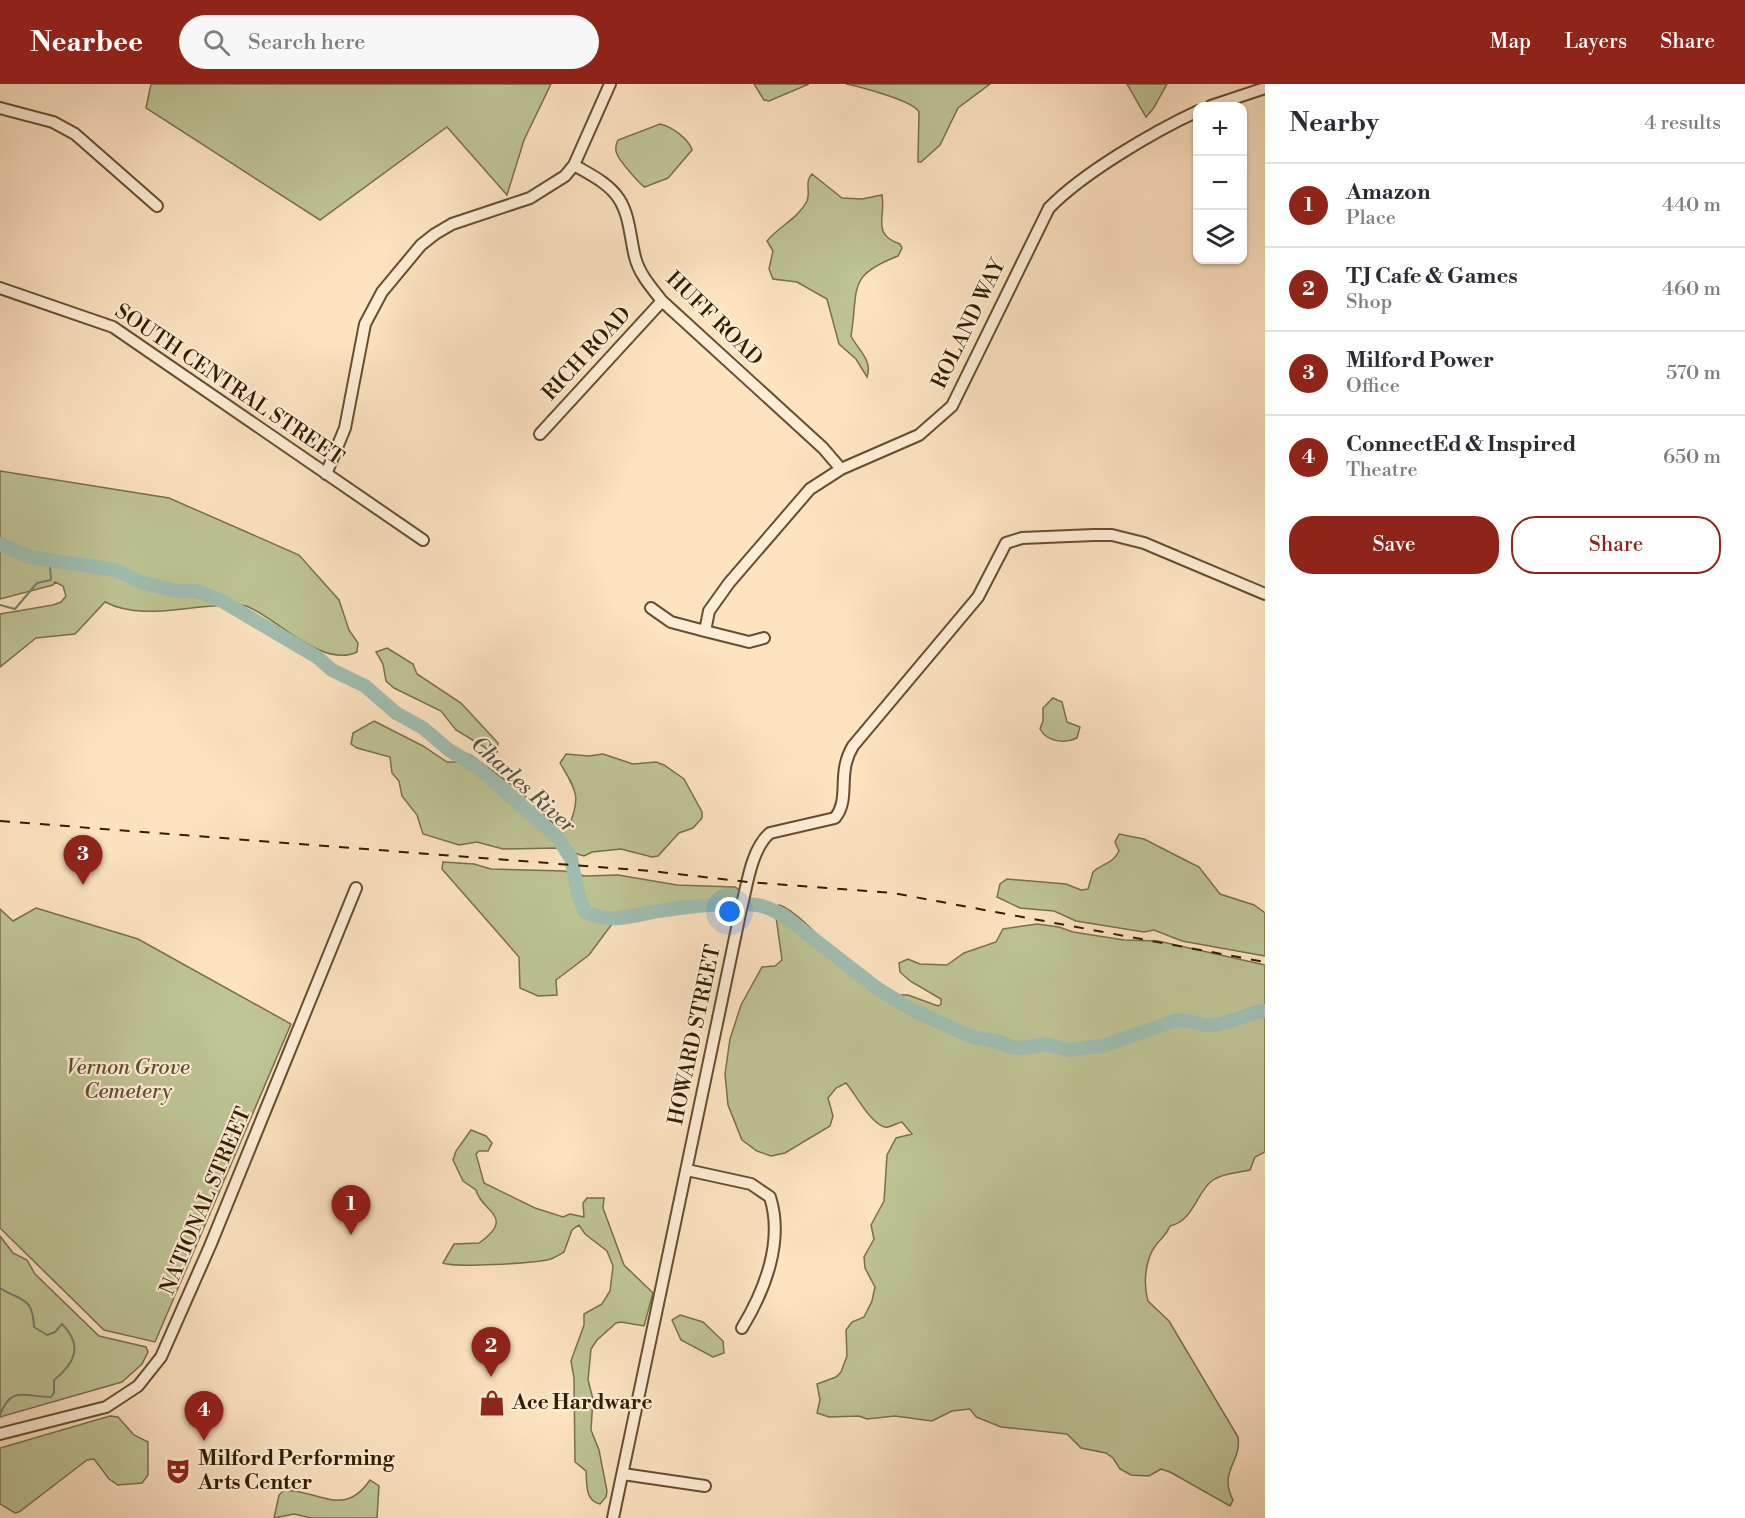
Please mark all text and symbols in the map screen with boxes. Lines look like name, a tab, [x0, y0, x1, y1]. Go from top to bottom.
search box	[179, 15, 599, 69]
text: Nearbee	[30, 25, 143, 60]
icon: search	[200, 26, 233, 59]
text: Search here	[248, 29, 365, 56]
text: Map	[1490, 29, 1531, 55]
text: Layers	[1564, 29, 1627, 55]
text: Share	[1660, 29, 1715, 55]
map controls	[1193, 102, 1247, 264]
button: +	[1193, 102, 1247, 156]
text: Nearby	[1289, 107, 1379, 139]
text: 4 results	[1644, 111, 1721, 136]
button: −	[1193, 156, 1247, 210]
text: Amazon	[1346, 179, 1431, 206]
text: 1	[1304, 193, 1313, 218]
text: 440 m	[1662, 193, 1721, 218]
text: Place	[1346, 206, 1396, 231]
button: layers	[1193, 210, 1247, 264]
street label: ROLAND WAY	[926, 254, 1012, 393]
text: TJ Cafe & Games	[1346, 263, 1518, 290]
street label: HUFF ROAD	[660, 266, 768, 372]
text: 2	[1302, 277, 1315, 302]
text: 460 m	[1662, 277, 1721, 302]
text: Shop	[1346, 290, 1392, 315]
street label: SOUTH CENTRAL STREET	[109, 299, 349, 472]
street label: RICH ROAD	[537, 302, 637, 406]
text: Milford Power	[1346, 347, 1494, 374]
text: 3	[1302, 361, 1315, 386]
text: 570 m	[1666, 361, 1721, 386]
text: Office	[1346, 374, 1400, 399]
text: ConnectEd & Inspired	[1346, 431, 1576, 458]
text: 4	[1302, 445, 1315, 470]
text: 650 m	[1663, 445, 1721, 470]
text: Theatre	[1346, 458, 1418, 483]
button: Save	[1289, 516, 1499, 574]
button: Share	[1511, 516, 1721, 574]
water label: Charles River	[465, 731, 581, 840]
pin: 3	[64, 836, 103, 885]
your location	[715, 897, 744, 926]
street label: HOWARD STREET	[663, 942, 727, 1128]
park label: Vernon Grove Cemetery	[66, 1055, 190, 1105]
street label: NATIONAL STREET	[155, 1103, 257, 1299]
pin: 1	[332, 1186, 370, 1235]
pin: 2	[472, 1328, 510, 1377]
shop icon: Ace Hardware	[477, 1388, 507, 1418]
place label: Ace Hardware	[511, 1390, 652, 1416]
pin: 4	[184, 1392, 224, 1441]
place label: Milford Performing Arts Center	[197, 1446, 396, 1496]
theatre icon: Milford Performing Arts Center	[163, 1456, 193, 1486]

